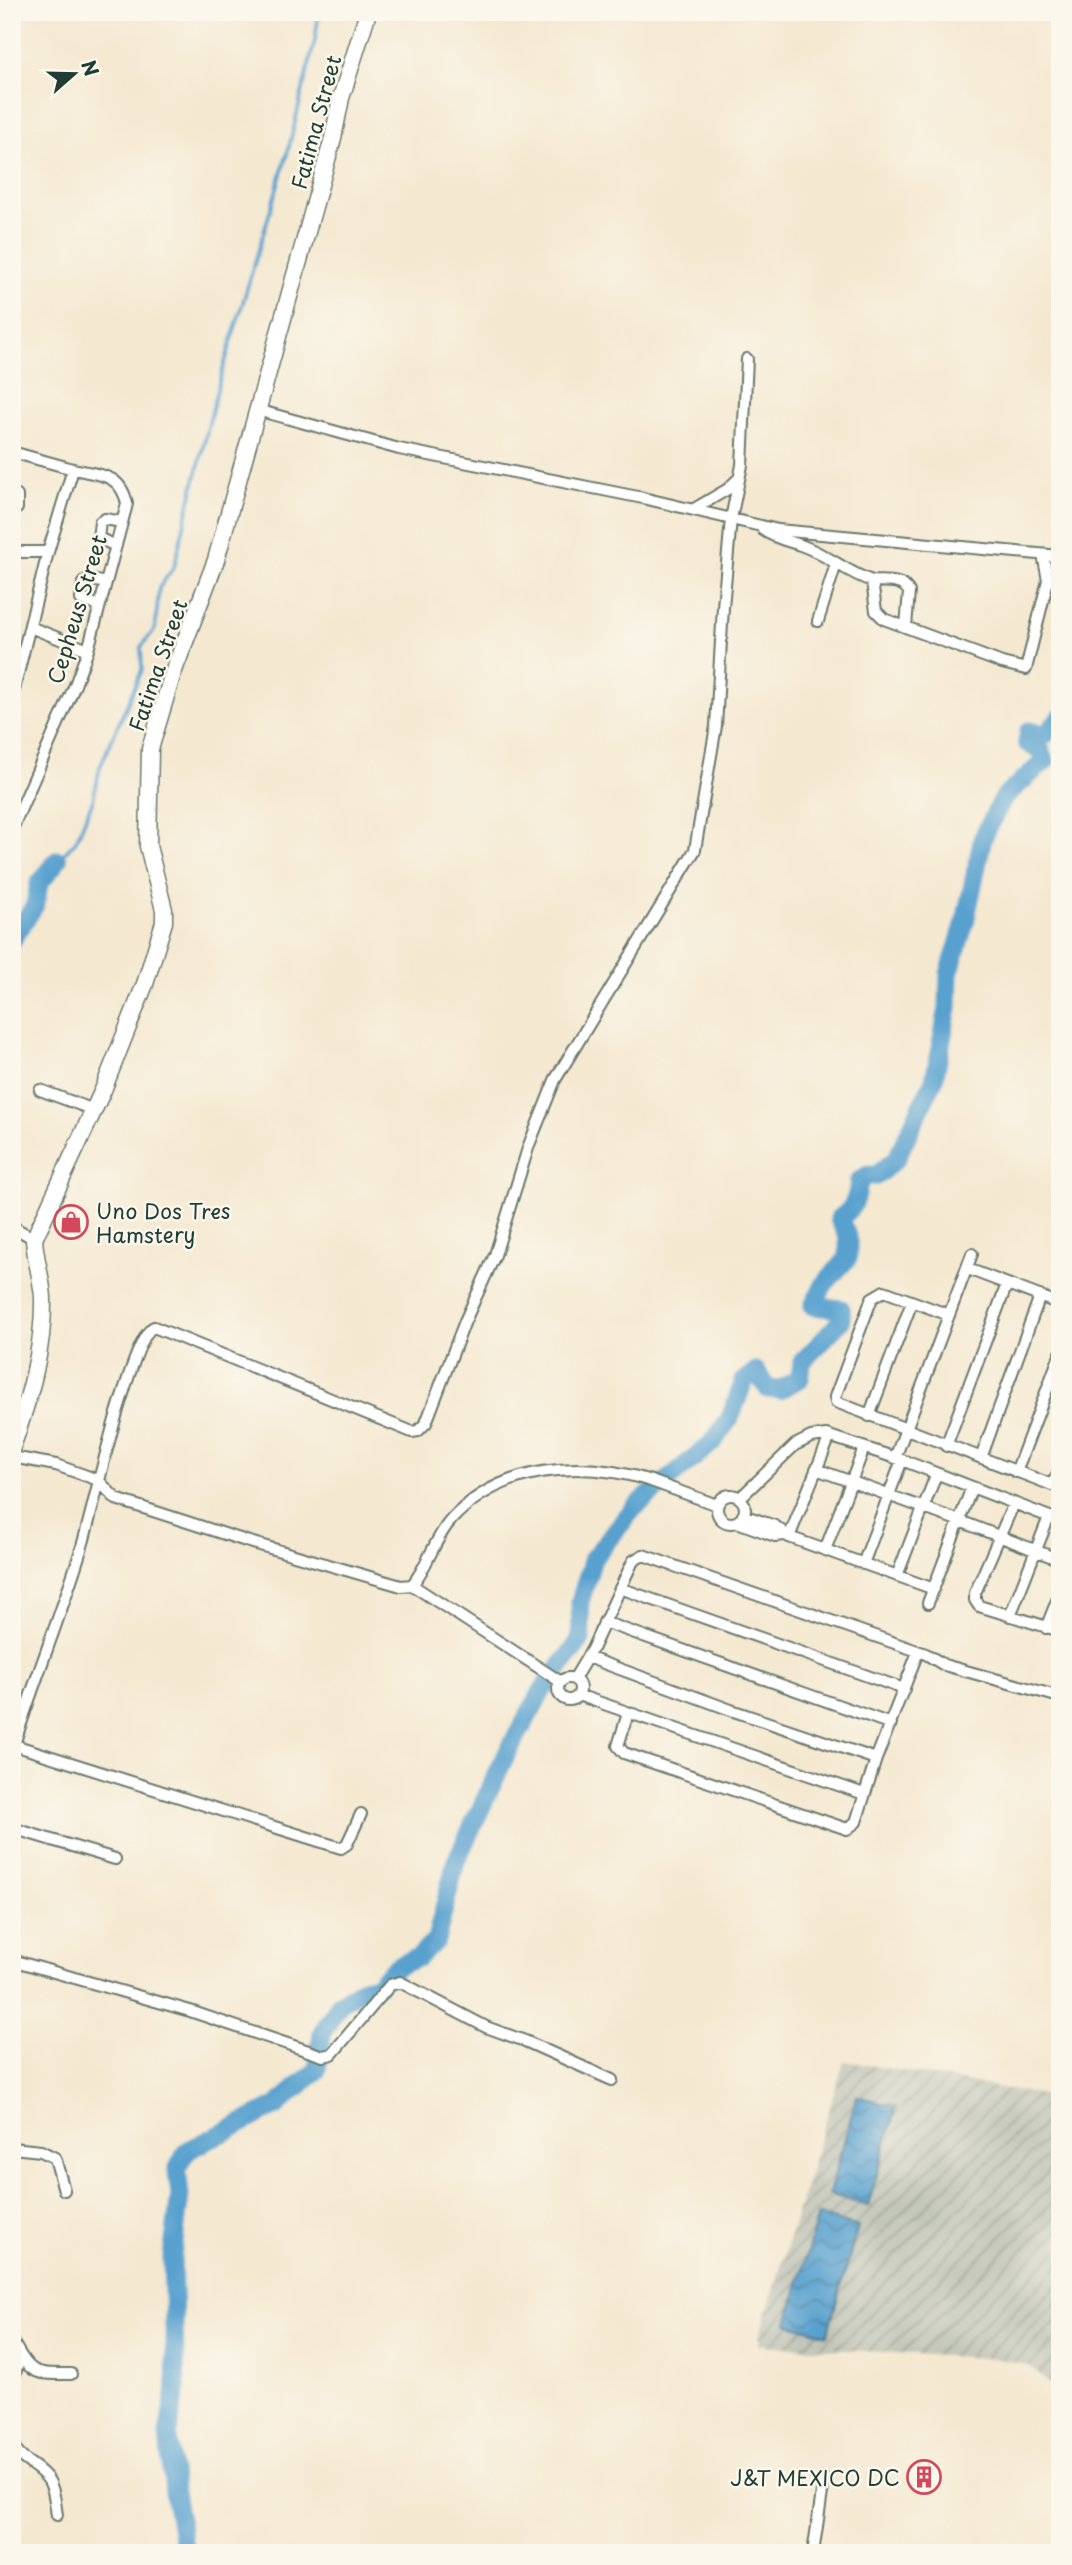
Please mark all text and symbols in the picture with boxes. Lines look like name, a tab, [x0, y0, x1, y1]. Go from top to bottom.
north arrow	[38, 38, 108, 108]
street label: Fatima Street	[282, 51, 348, 193]
text: N	[75, 56, 107, 80]
street label: Cepheus Street	[38, 530, 114, 688]
street label: Fatima Street	[119, 595, 195, 735]
place label: Uno Dos Tres Hamstery	[96, 1194, 230, 1250]
shop icon: Uno Dos Tres Hamstery	[52, 1203, 90, 1241]
building icon: J&T MEXICO DC	[905, 2458, 943, 2496]
place label: J&T MEXICO DC	[730, 2461, 900, 2493]

